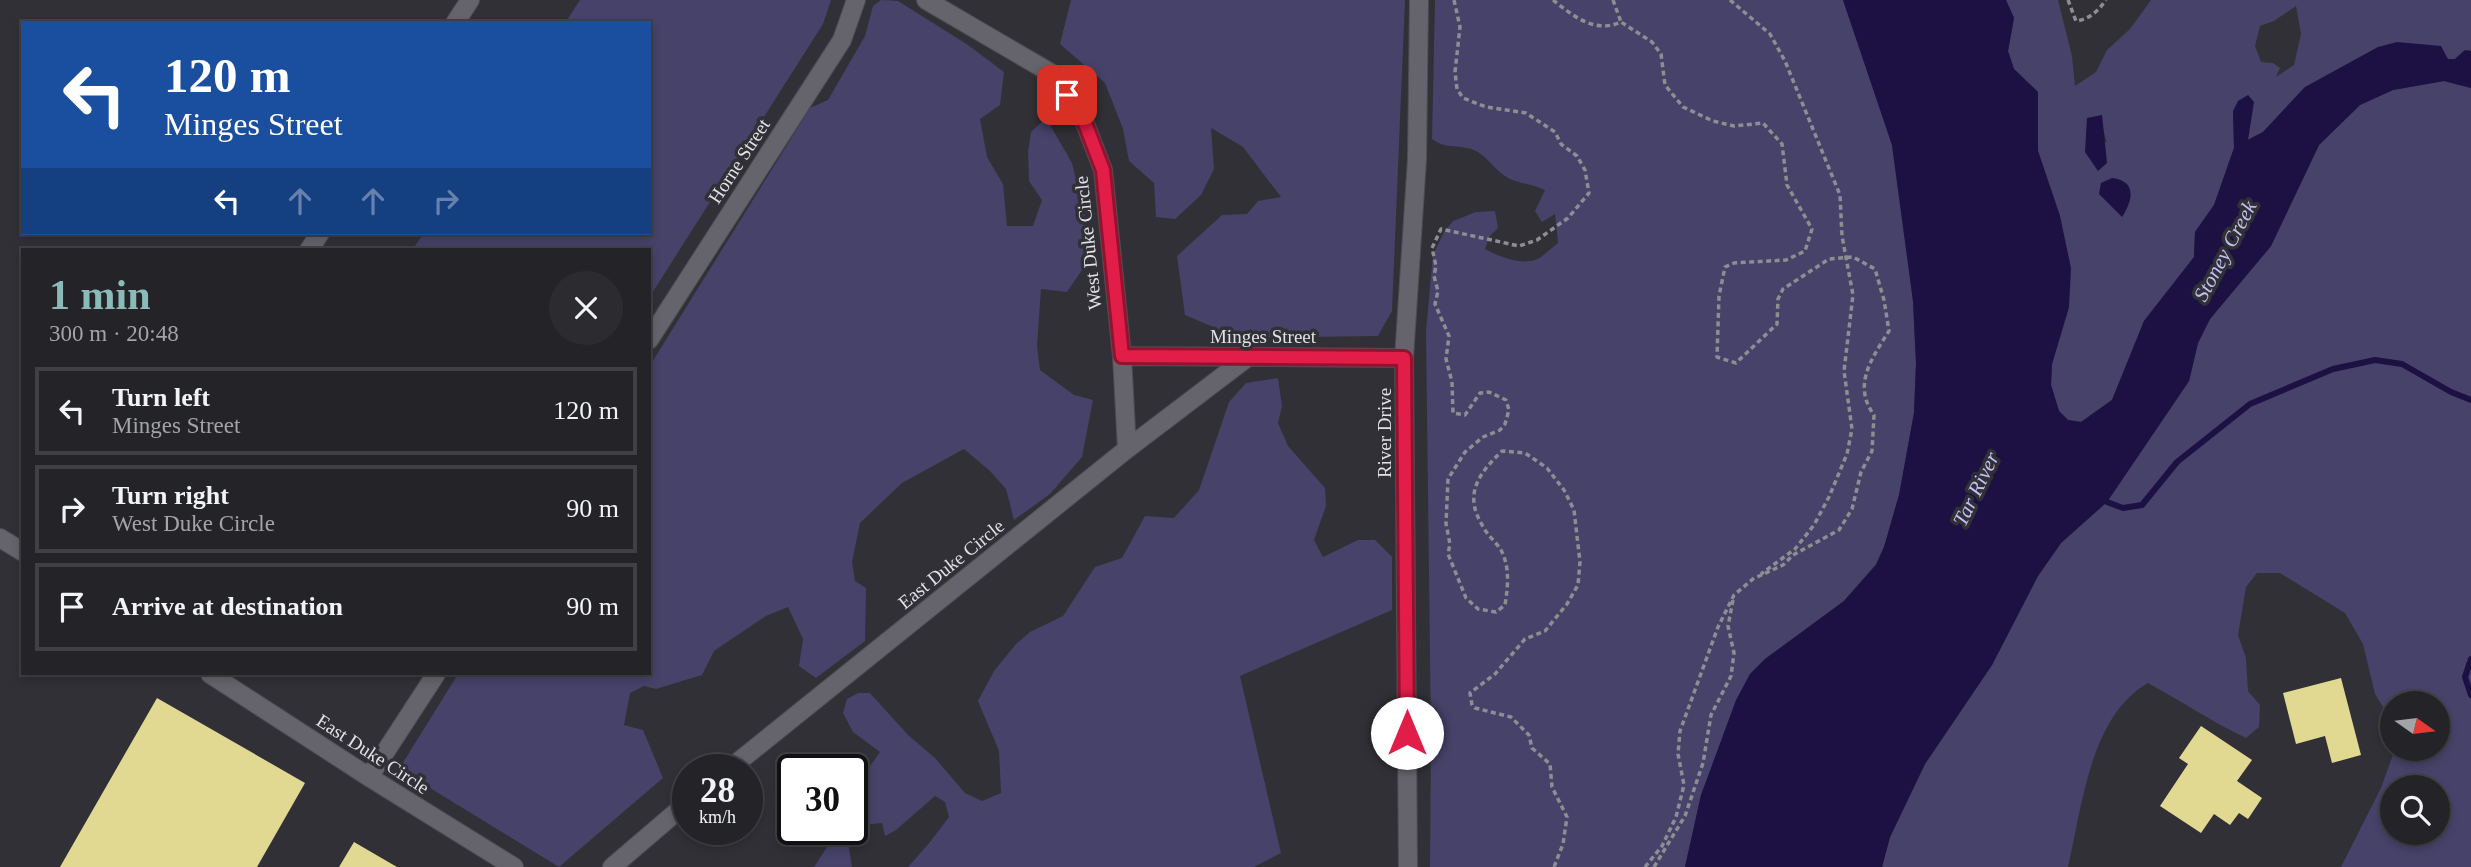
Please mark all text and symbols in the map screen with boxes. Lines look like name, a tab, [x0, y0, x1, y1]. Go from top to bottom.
text: 120 m	[164, 48, 291, 103]
icon: left	[49, 49, 140, 140]
pin	[1037, 65, 1097, 125]
icon: arrive	[1048, 76, 1086, 114]
text: Minges Street	[164, 106, 343, 142]
street label: Horne Street	[704, 114, 774, 207]
street label: West Duke Circle	[1071, 175, 1105, 311]
icon: left	[208, 182, 246, 220]
icon: ahead	[281, 182, 319, 220]
icon: ahead	[354, 182, 392, 220]
icon: right	[427, 182, 465, 220]
water label: Stoney Creek	[2188, 196, 2262, 305]
button: close	[549, 271, 623, 345]
text: 1 min	[49, 272, 151, 318]
text: 300 m · 20:48	[49, 321, 179, 346]
street label: Minges Street	[1210, 326, 1317, 347]
text: Turn left	[112, 383, 210, 412]
street label: River Drive	[1374, 388, 1395, 478]
icon: left	[53, 392, 91, 430]
text: 120 m	[553, 396, 619, 425]
text: Minges Street	[112, 413, 240, 438]
water label: Tar River	[1948, 447, 2004, 530]
text: Turn right	[112, 481, 229, 510]
icon: right	[53, 490, 91, 528]
text: 90 m	[566, 494, 619, 523]
text: West Duke Circle	[112, 511, 275, 536]
street label: East Duke Circle	[894, 515, 1008, 613]
icon: arrive	[53, 588, 91, 626]
text: Arrive at destination	[112, 592, 343, 621]
text: 90 m	[566, 592, 619, 621]
north arrow	[2380, 691, 2450, 761]
map controls	[2380, 691, 2450, 845]
position arrow	[1370, 696, 1444, 770]
street label: East Duke Circle	[313, 710, 433, 798]
speed limit sign: 30	[777, 754, 868, 845]
text: 28	[700, 771, 735, 810]
button: search	[2380, 775, 2450, 845]
text: km/h	[699, 807, 736, 827]

